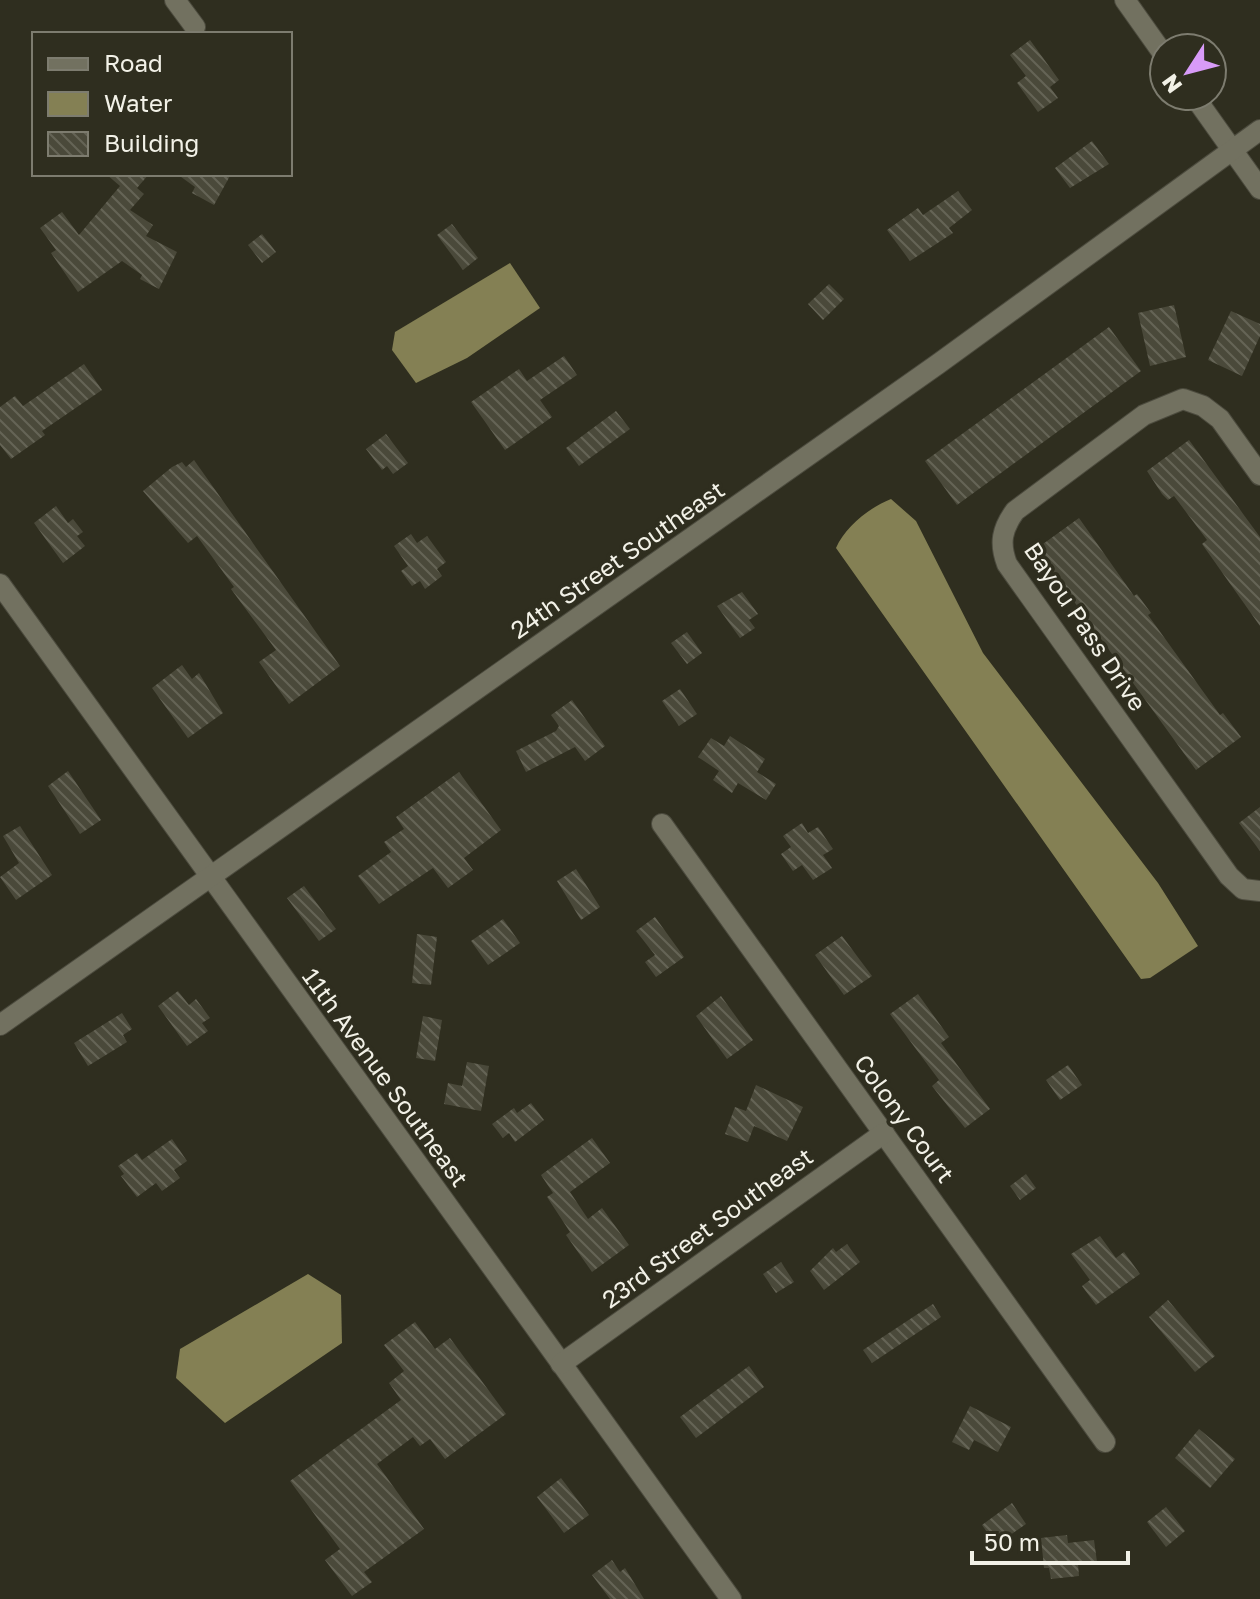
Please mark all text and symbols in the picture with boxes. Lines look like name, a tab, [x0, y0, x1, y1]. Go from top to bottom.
legend	[32, 32, 292, 176]
north arrow	[1148, 32, 1228, 112]
text: Road	[104, 48, 163, 77]
text: N	[1156, 69, 1187, 99]
text: Water	[104, 88, 172, 117]
text: Building	[104, 128, 199, 157]
street label: 24th Street Southeast	[504, 474, 730, 644]
street label: Bayou Pass Drive	[1019, 536, 1153, 716]
street label: 11th Avenue Southeast	[297, 962, 475, 1192]
street label: Colony Court	[849, 1048, 961, 1188]
street label: 23rd Street Southeast	[596, 1141, 818, 1313]
scale bar	[972, 1515, 1128, 1565]
text: 50 m	[984, 1527, 1040, 1556]

